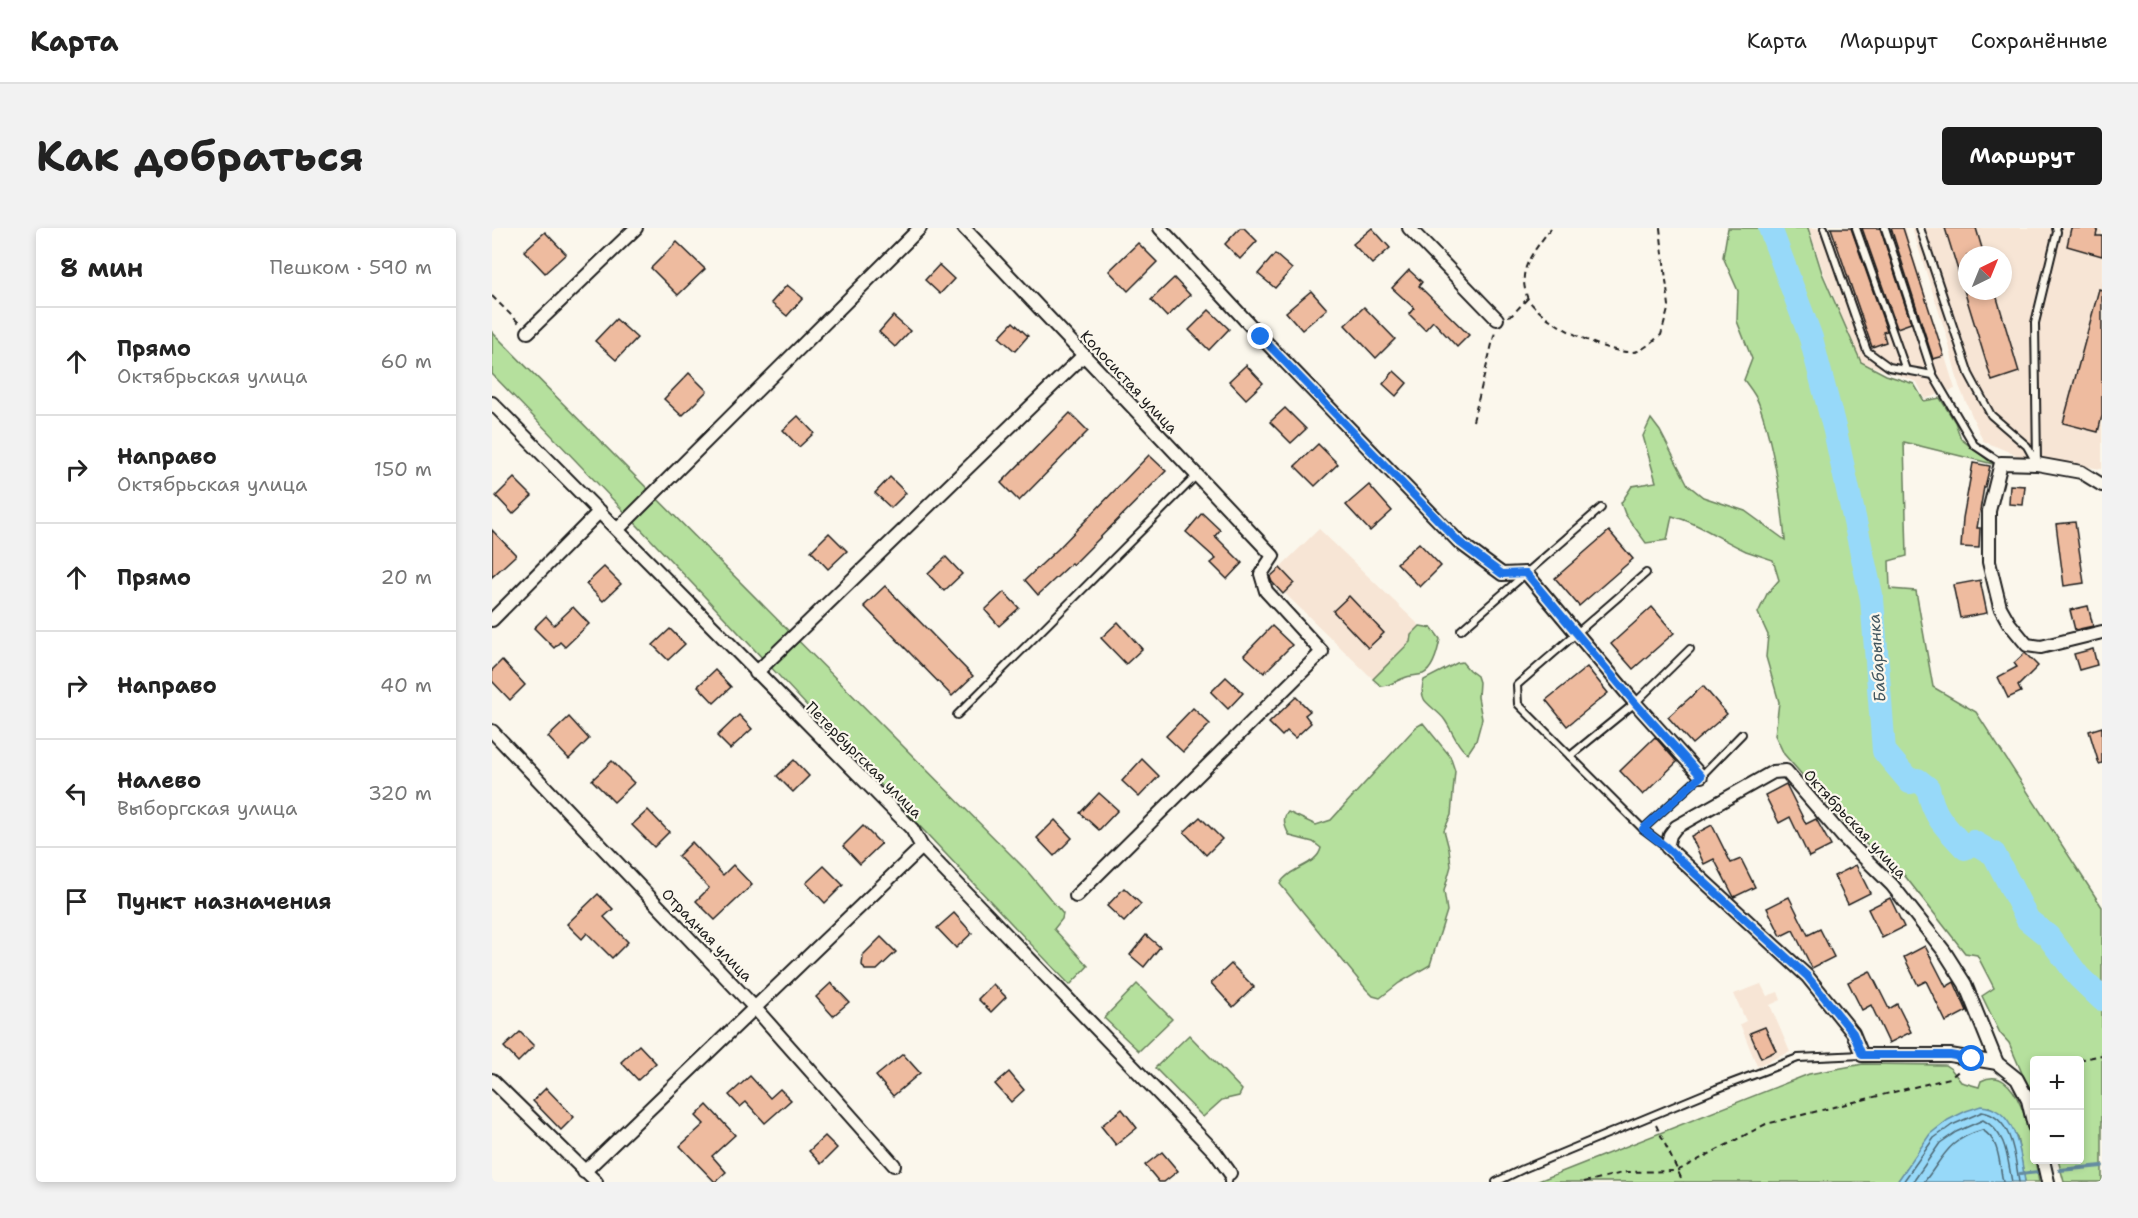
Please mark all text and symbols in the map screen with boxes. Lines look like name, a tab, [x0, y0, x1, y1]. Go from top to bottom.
text: Карта	[30, 22, 119, 60]
text: Карта	[1747, 27, 1807, 55]
text: Маршрут	[1840, 27, 1938, 55]
text: Сохранённые	[1971, 27, 2108, 55]
button: Маршрут	[1942, 127, 2102, 185]
text: Как добраться	[36, 128, 364, 184]
north arrow	[1958, 246, 2012, 300]
text: 8 мин	[60, 250, 143, 285]
text: Пешком · 590 m	[270, 254, 432, 280]
route end	[1247, 323, 1273, 349]
street label: Колосистая улица	[1076, 326, 1183, 438]
text: Прямо	[117, 334, 191, 363]
icon: ahead	[60, 345, 93, 378]
text: 60 m	[380, 348, 432, 374]
text: Октябрьская улица	[117, 363, 307, 389]
text: Направо	[117, 442, 217, 471]
icon: right	[60, 453, 93, 486]
text: 150 m	[374, 456, 432, 482]
text: Октябрьская улица	[117, 471, 307, 497]
icon: ahead	[60, 561, 93, 594]
text: Прямо	[117, 563, 191, 592]
text: 20 m	[381, 564, 432, 590]
water label: Бабарынка	[1863, 613, 1891, 703]
icon: right	[60, 669, 93, 702]
text: Направо	[117, 671, 217, 700]
text: 40 m	[380, 672, 432, 698]
street label: Петербургская улица	[801, 697, 927, 823]
street label: Октябрьская улица	[1799, 765, 1911, 884]
text: Налево	[117, 766, 201, 795]
icon: left	[60, 777, 93, 810]
text: 320 m	[368, 780, 432, 806]
text: Выборгская улица	[117, 795, 297, 821]
street label: Отрадная улица	[657, 884, 757, 987]
icon: arrive	[60, 885, 93, 918]
text: Пункт назначения	[117, 887, 331, 916]
route start	[1958, 1045, 1984, 1071]
map controls	[2030, 1056, 2084, 1164]
button: +	[2030, 1056, 2084, 1110]
button: −	[2030, 1110, 2084, 1164]

